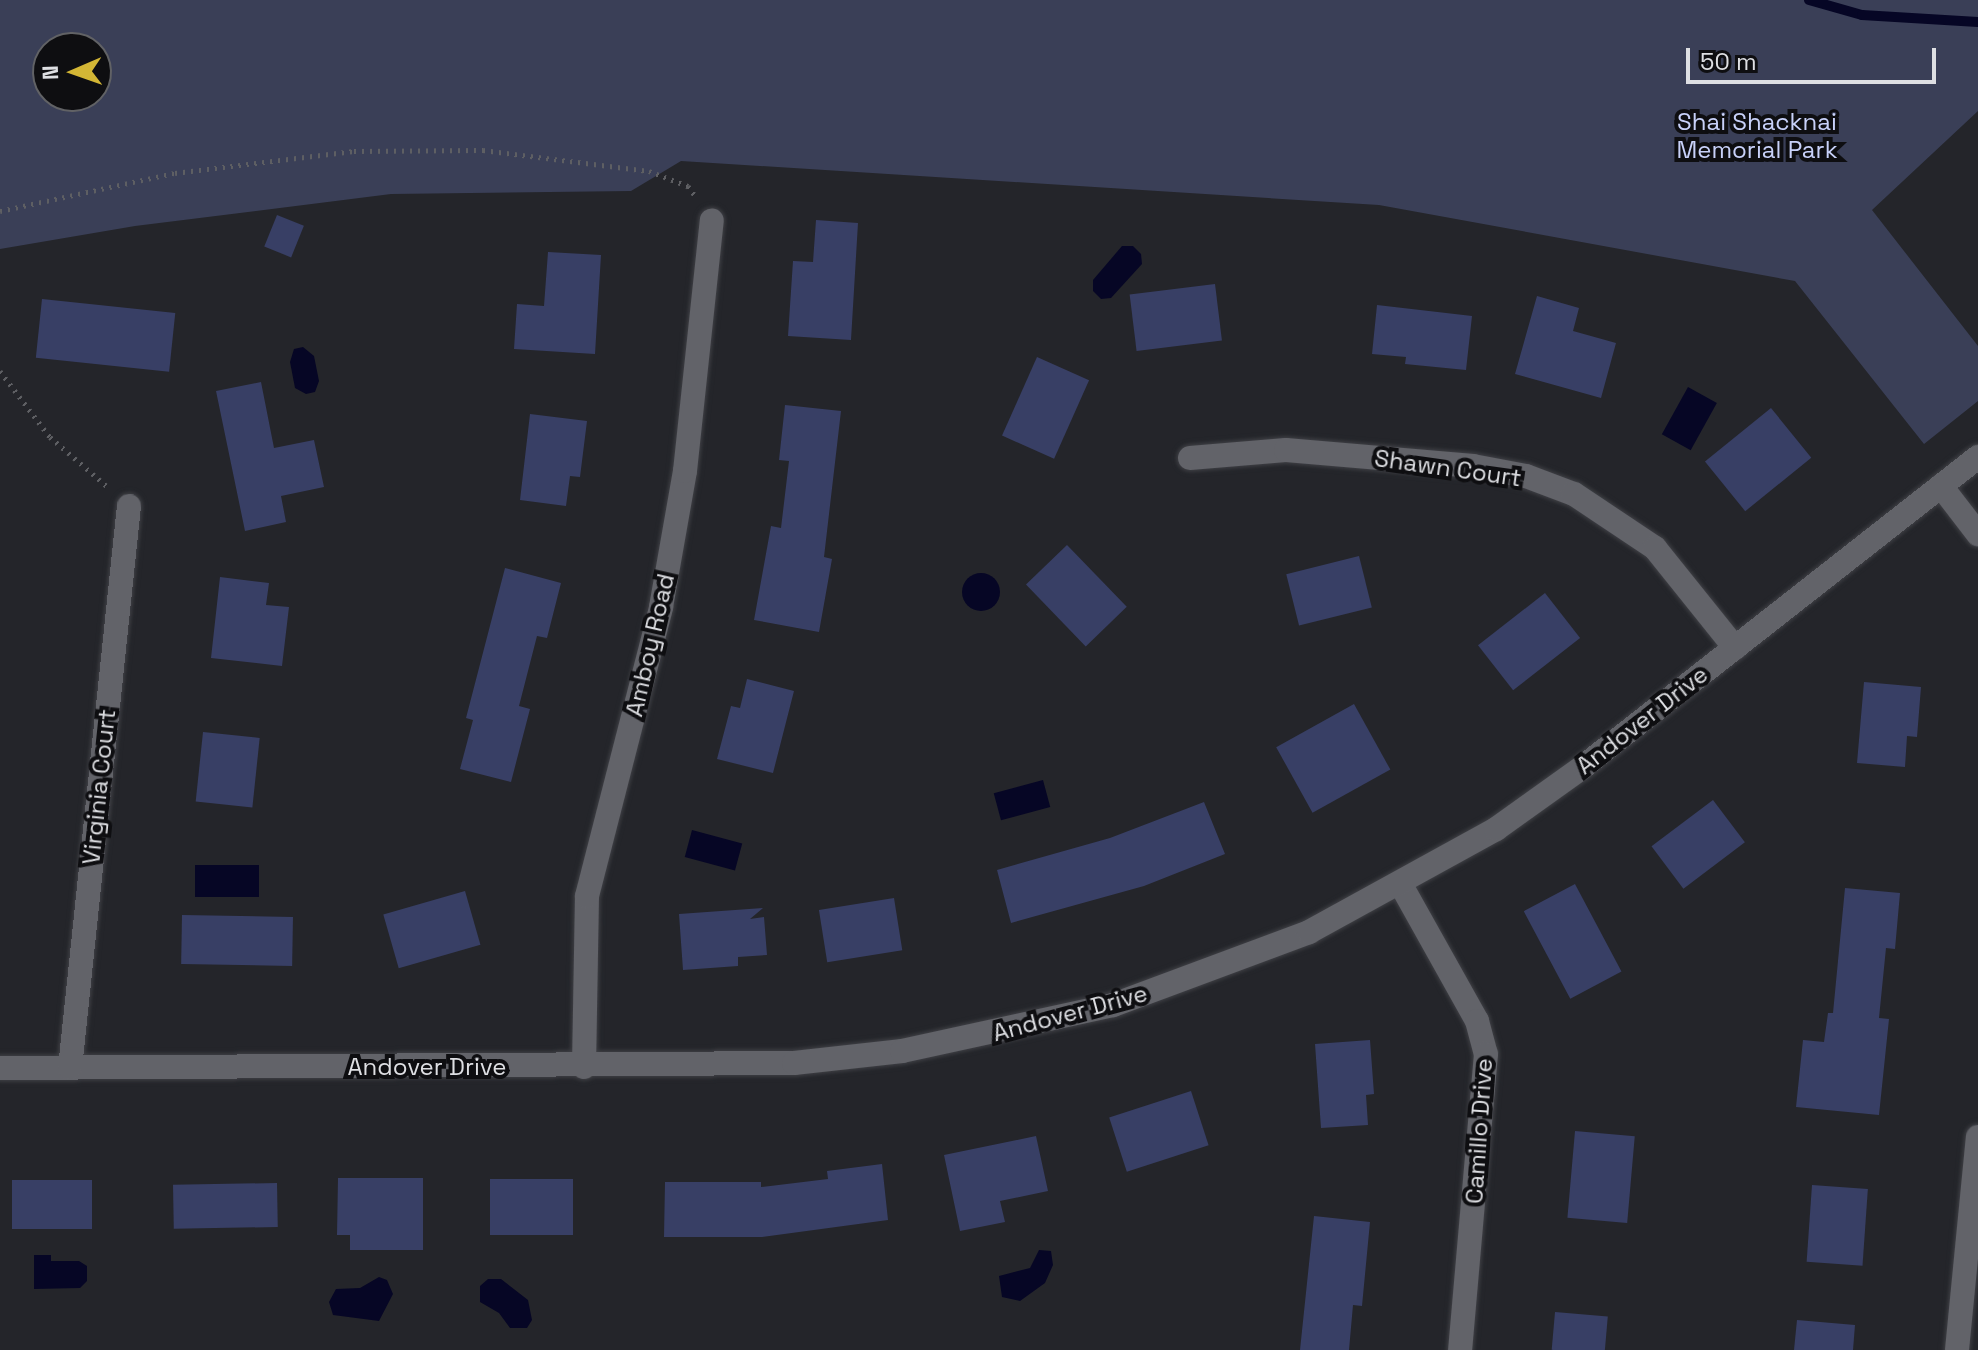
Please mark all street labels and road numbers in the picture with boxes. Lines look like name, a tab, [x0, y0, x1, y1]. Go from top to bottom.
street label: Shawn Court	[1373, 443, 1523, 493]
street label: Amboy Road	[620, 571, 680, 719]
street label: Andover Drive	[1570, 660, 1714, 780]
street label: Virginia Court	[77, 708, 121, 866]
street label: Andover Drive	[989, 979, 1151, 1047]
street label: Andover Drive	[348, 1053, 506, 1081]
street label: Camillo Drive	[1460, 1057, 1498, 1205]

